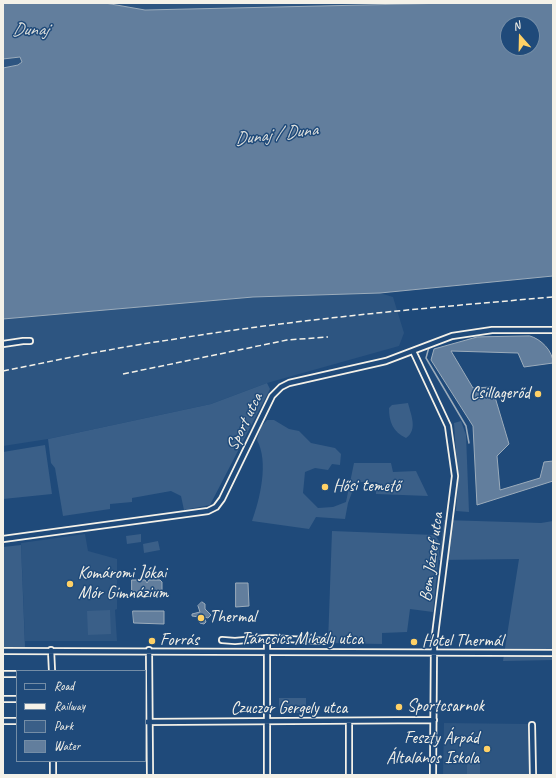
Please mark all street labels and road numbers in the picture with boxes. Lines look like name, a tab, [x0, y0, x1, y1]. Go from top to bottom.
street label: Sport utca	[222, 390, 268, 454]
street label: Bem József utca	[416, 511, 448, 603]
street label: Táncsics Mihály utca	[241, 630, 363, 650]
street label: Czuczor Gergely utca	[231, 699, 347, 719]

